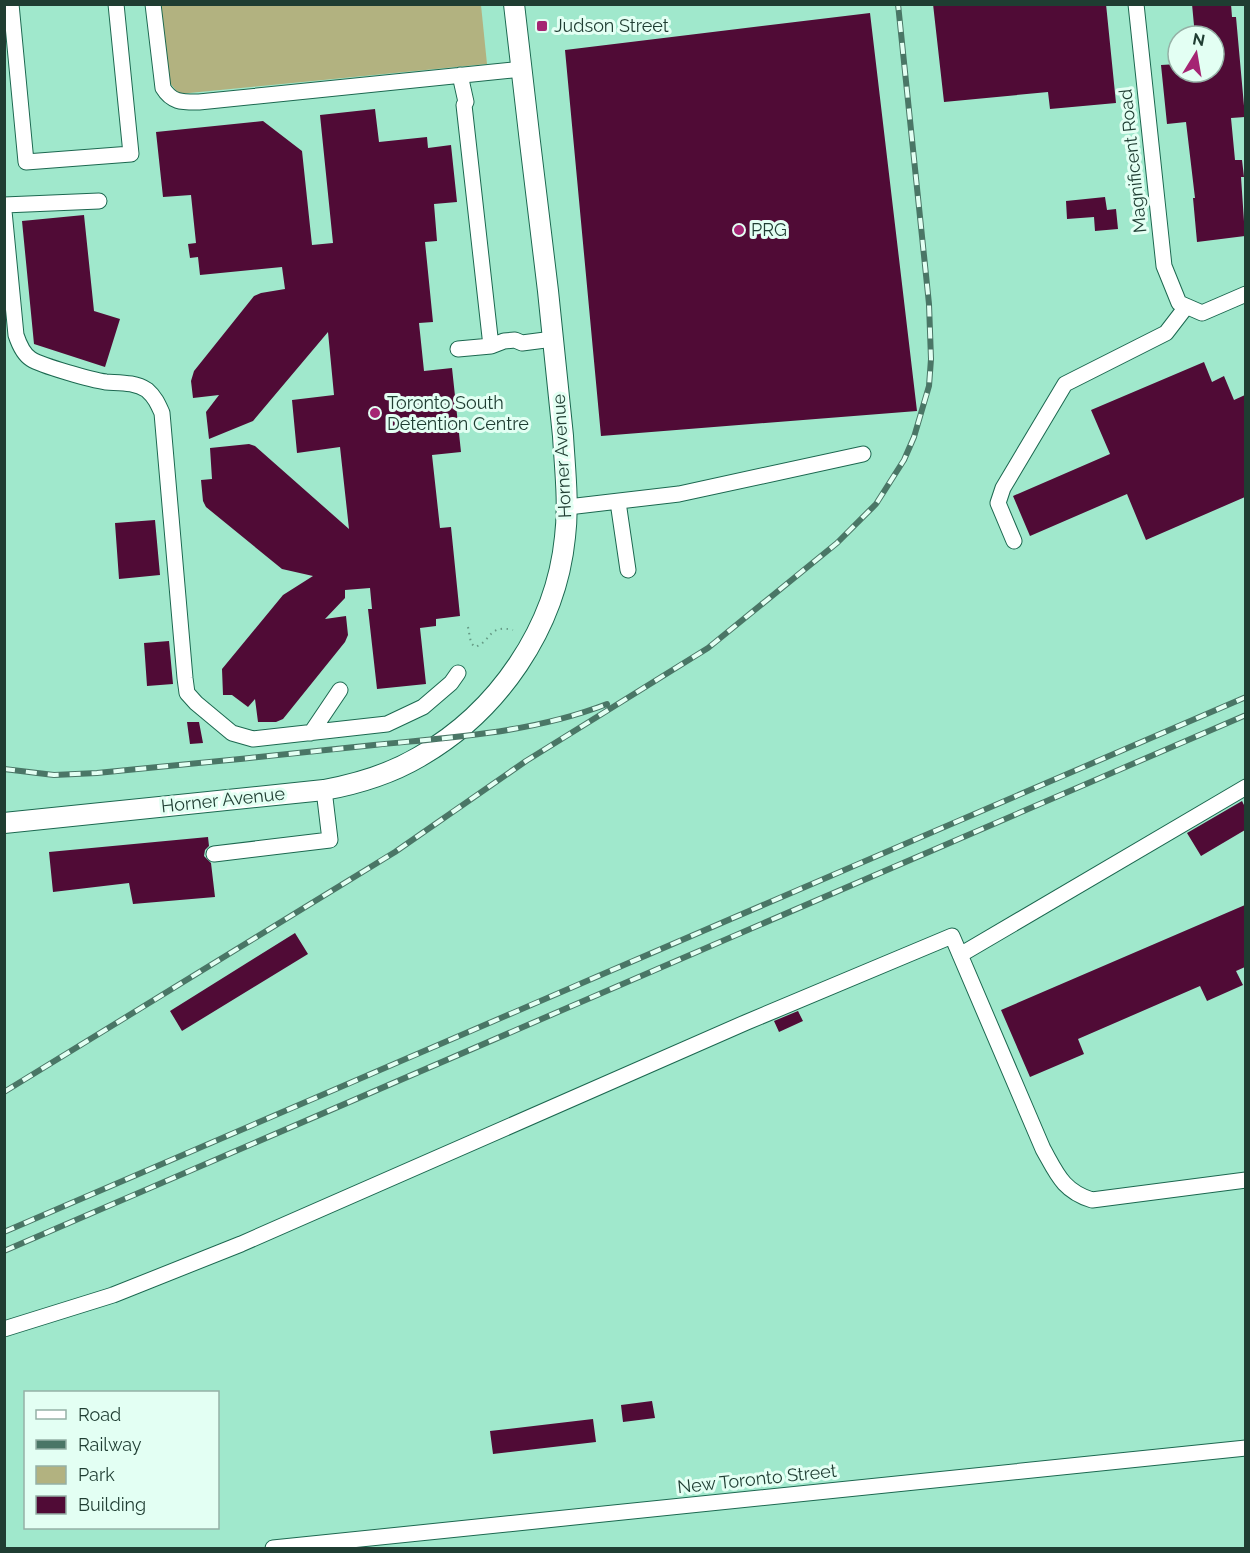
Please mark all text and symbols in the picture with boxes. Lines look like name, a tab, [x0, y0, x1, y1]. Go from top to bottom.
place label: Judson Street	[554, 15, 669, 36]
marker: Judson Street	[535, 19, 549, 33]
north arrow	[1166, 24, 1226, 84]
text: N	[1191, 29, 1207, 50]
street label: Magnificent Road	[1114, 88, 1151, 234]
place label: PRG	[751, 219, 787, 240]
marker: PRG	[732, 223, 746, 237]
place label: Toronto South Detention Centre	[387, 392, 529, 434]
street label: Horner Avenue	[548, 393, 575, 519]
marker: Toronto South Detention Centre	[368, 406, 382, 420]
street label: Horner Avenue	[160, 783, 286, 816]
legend	[24, 1391, 219, 1529]
text: Road	[78, 1404, 121, 1425]
text: Railway	[78, 1434, 142, 1455]
street label: New Toronto Street	[676, 1460, 838, 1497]
text: Park	[78, 1464, 115, 1485]
text: Building	[78, 1494, 146, 1515]

